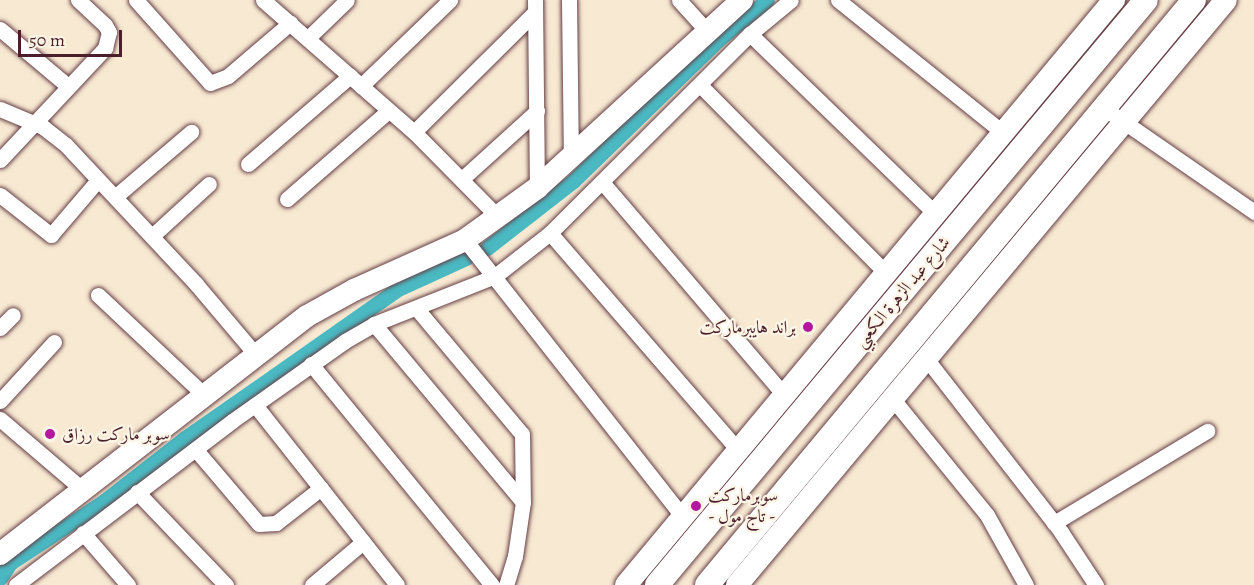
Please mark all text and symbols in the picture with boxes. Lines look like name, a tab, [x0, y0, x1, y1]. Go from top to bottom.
scale bar	[21, 18, 124, 56]
text: 50 m	[29, 28, 65, 52]
street label: شارع عبد الزهرة الكعبي	[849, 232, 955, 352]
place label: براند هايبرماركت	[699, 316, 796, 338]
marker: براند هايبرماركت	[801, 320, 815, 334]
place label: سوبر ماركت رزاق	[62, 423, 170, 445]
marker: سوبر ماركت رزاق	[43, 427, 57, 441]
place label: سوبرماركت - تاج مول -	[708, 485, 778, 528]
marker: سوبرماركت - تاج مول -	[689, 499, 703, 513]

